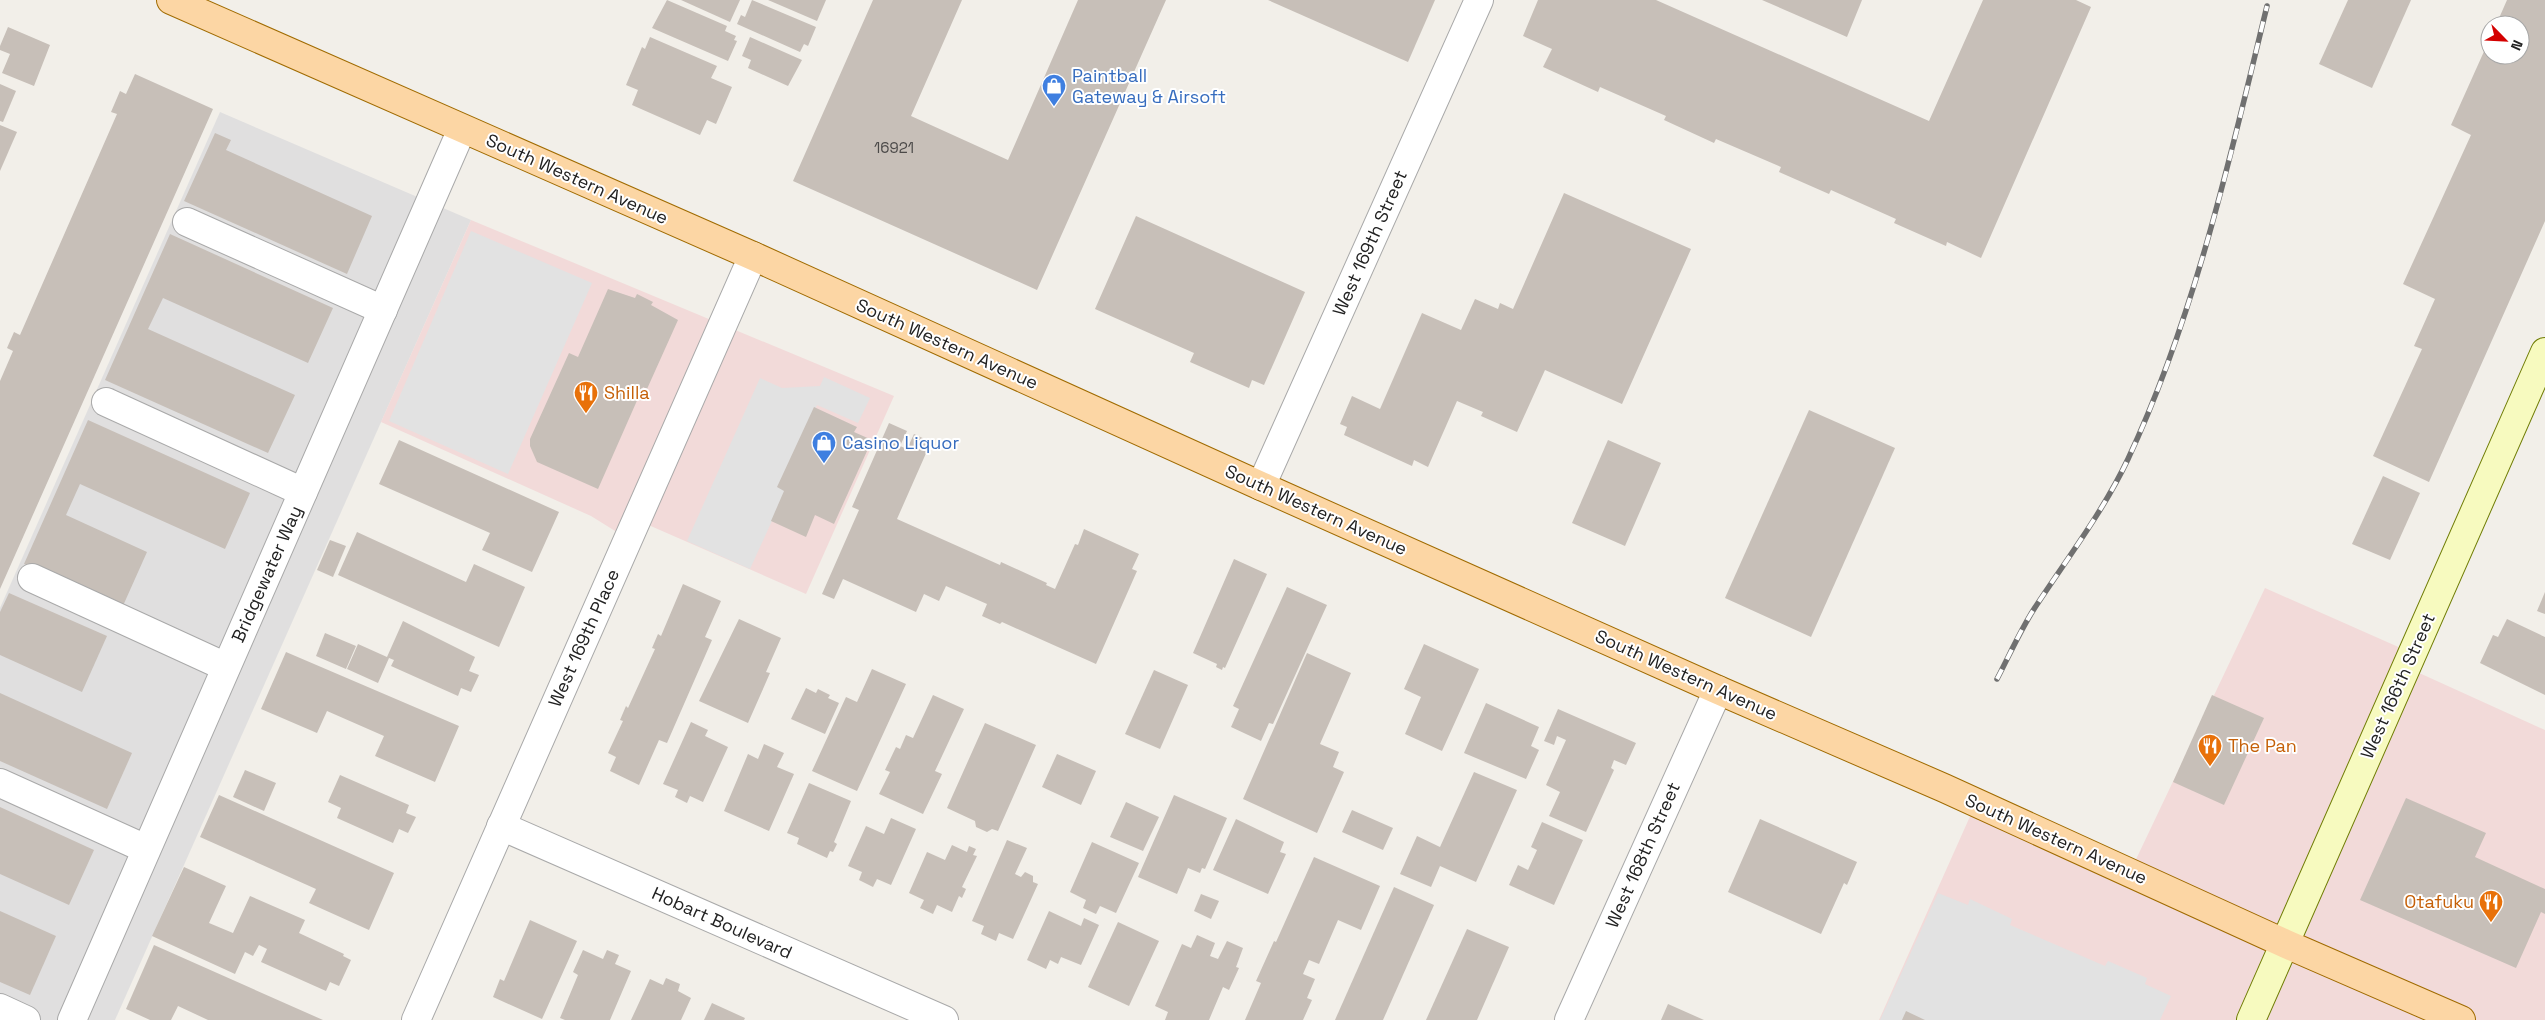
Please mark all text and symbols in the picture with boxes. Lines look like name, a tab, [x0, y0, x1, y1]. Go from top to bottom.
north arrow	[2480, 15, 2530, 65]
text: N	[2507, 37, 2527, 53]
place label: Paintball Gateway & Airsoft	[1072, 64, 1226, 108]
shop icon: Paintball Gateway & Airsoft	[1041, 73, 1067, 107]
street label: South Western Avenue	[483, 128, 672, 229]
house number: 16921	[874, 138, 914, 157]
street label: West 169th Street	[1327, 166, 1412, 319]
street label: South Western Avenue	[853, 293, 1042, 394]
restaurant icon: Shilla	[573, 380, 599, 414]
place label: Shilla	[604, 381, 650, 404]
shop icon: Casino Liquor	[811, 430, 837, 464]
place label: Casino Liquor	[842, 431, 959, 454]
street label: South Western Avenue	[1222, 459, 1411, 560]
street label: Bridgewater Way	[226, 502, 307, 646]
street label: West 169th Place	[543, 565, 624, 710]
street label: West 166th Street	[2355, 609, 2440, 762]
street label: South Western Avenue	[1592, 624, 1781, 725]
restaurant icon: The Pan	[2197, 733, 2223, 767]
place label: The Pan	[2228, 734, 2297, 757]
street label: West 168th Street	[1600, 778, 1685, 931]
street label: South Western Avenue	[1962, 788, 2151, 889]
street label: Hobart Boulevard	[648, 881, 796, 964]
restaurant icon: Otafuku	[2478, 889, 2504, 923]
place label: Otafuku	[2404, 890, 2474, 913]

